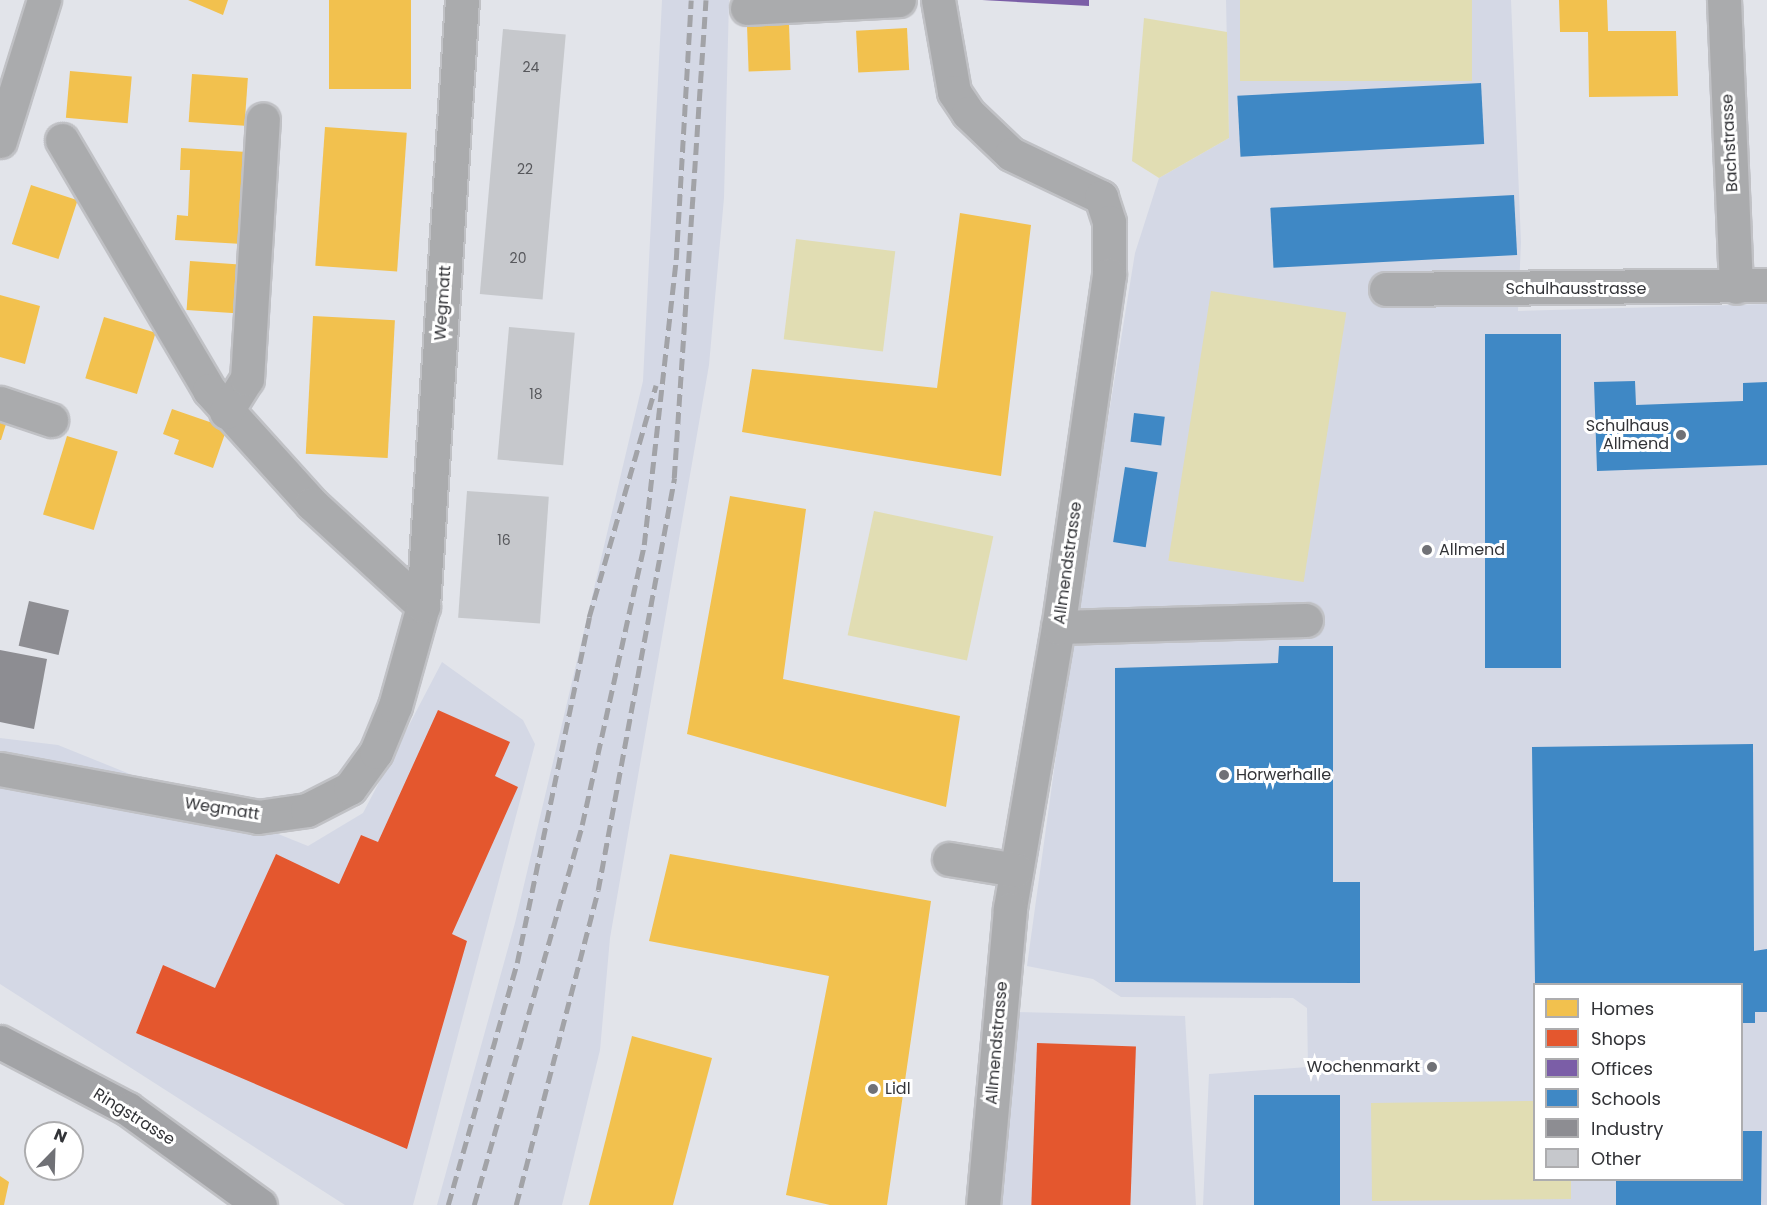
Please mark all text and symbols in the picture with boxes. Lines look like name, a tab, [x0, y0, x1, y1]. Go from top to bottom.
house number: 24	[523, 59, 539, 75]
street label: Bachstrasse	[1718, 93, 1742, 193]
house number: 22	[517, 161, 533, 177]
house number: 20	[510, 250, 526, 266]
street label: Wegmatt	[431, 265, 455, 341]
street label: Schulhausstrasse	[1506, 279, 1646, 299]
house number: 18	[529, 386, 543, 402]
place label: Schulhaus Allmend	[1586, 416, 1669, 454]
marker: Schulhaus Allmend	[1674, 428, 1688, 442]
street label: Allmendstrasse	[1050, 500, 1086, 626]
house number: 16	[497, 532, 511, 548]
place label: Allmend	[1439, 540, 1505, 560]
marker: Allmend	[1420, 543, 1434, 557]
place label: Horwerhalle	[1236, 765, 1331, 785]
marker: Horwerhalle	[1217, 768, 1231, 782]
street label: Wegmatt	[183, 794, 261, 824]
street label: Allmendstrasse	[982, 981, 1012, 1105]
legend	[1533, 983, 1743, 1181]
text: Homes	[1591, 996, 1654, 1021]
text: Shops	[1591, 1026, 1646, 1051]
text: Offices	[1591, 1056, 1653, 1081]
place label: Wochenmarkt	[1307, 1057, 1420, 1077]
marker: Wochenmarkt	[1425, 1060, 1439, 1074]
place label: Lidl	[885, 1079, 911, 1099]
marker: Lidl	[866, 1082, 880, 1096]
street label: Ringstrasse	[90, 1084, 178, 1150]
text: Schools	[1591, 1086, 1661, 1111]
text: Industry	[1591, 1116, 1663, 1141]
north arrow	[24, 1121, 84, 1181]
text: N	[50, 1123, 70, 1149]
text: Other	[1591, 1146, 1641, 1171]

